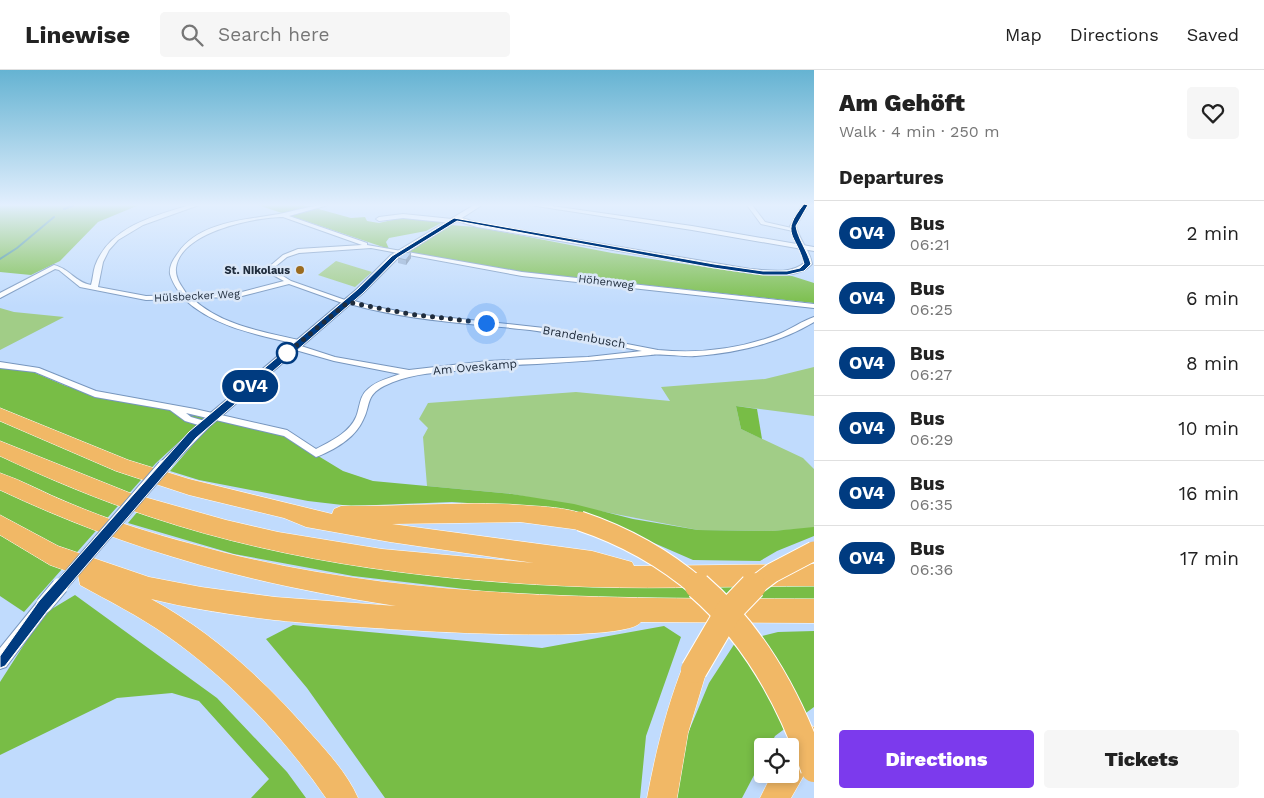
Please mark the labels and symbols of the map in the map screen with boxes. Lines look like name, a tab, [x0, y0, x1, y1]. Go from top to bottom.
place label: St. Nikolaus	[224, 264, 290, 277]
marker: St. Nikolaus	[294, 264, 306, 276]
street label: Höhenweg	[578, 272, 635, 292]
street label: Hülsbecker Weg	[154, 287, 240, 305]
your location	[474, 311, 499, 336]
street label: Brandenbusch	[541, 323, 627, 351]
unlabelled marker	[276, 342, 298, 364]
street label: Am Oveskamp	[432, 356, 518, 378]
line badge: OV4	[221, 370, 279, 402]

